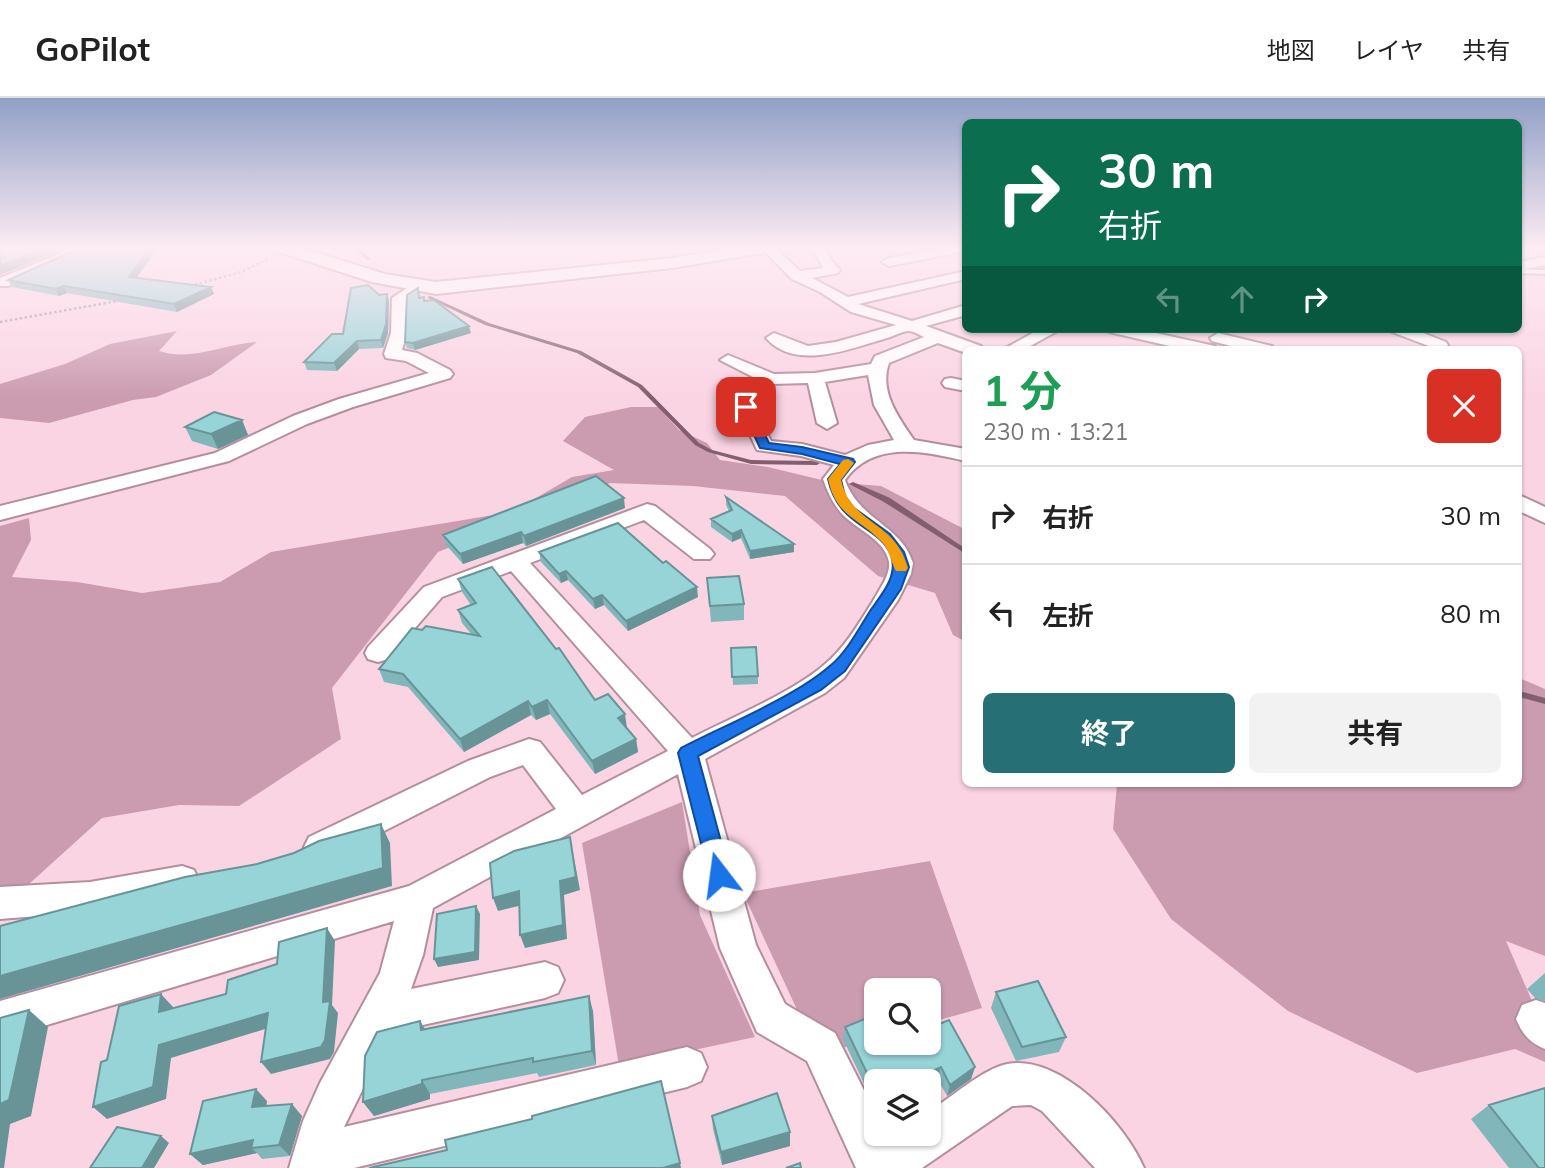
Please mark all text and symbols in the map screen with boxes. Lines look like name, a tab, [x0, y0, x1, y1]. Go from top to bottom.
text: GoPilot	[35, 28, 150, 69]
text: 地図	[1267, 35, 1315, 65]
text: レイヤ	[1353, 35, 1424, 65]
text: 共有	[1462, 35, 1510, 65]
text: 30 m	[1098, 139, 1214, 200]
icon: right	[983, 147, 1074, 238]
text: 右折	[1098, 205, 1162, 245]
icon: left	[1150, 280, 1188, 318]
icon: ahead	[1223, 280, 1261, 318]
icon: right	[1296, 280, 1334, 318]
text: 1 分	[983, 364, 1062, 417]
button: close	[1427, 369, 1501, 443]
pin	[716, 377, 776, 437]
icon: arrive	[727, 388, 765, 426]
text: 230 m · 13:21	[983, 417, 1128, 446]
icon: right	[983, 496, 1021, 534]
text: 30 m	[1440, 499, 1501, 532]
text: 右折	[1042, 501, 1094, 534]
icon: left	[983, 594, 1021, 632]
text: 80 m	[1440, 597, 1501, 630]
text: 左折	[1042, 599, 1094, 632]
button: 終了	[983, 693, 1235, 773]
button: 共有	[1249, 693, 1501, 773]
position arrow	[682, 838, 756, 912]
map controls	[864, 978, 941, 1146]
button: search	[864, 978, 941, 1055]
button: layers	[864, 1069, 941, 1146]

